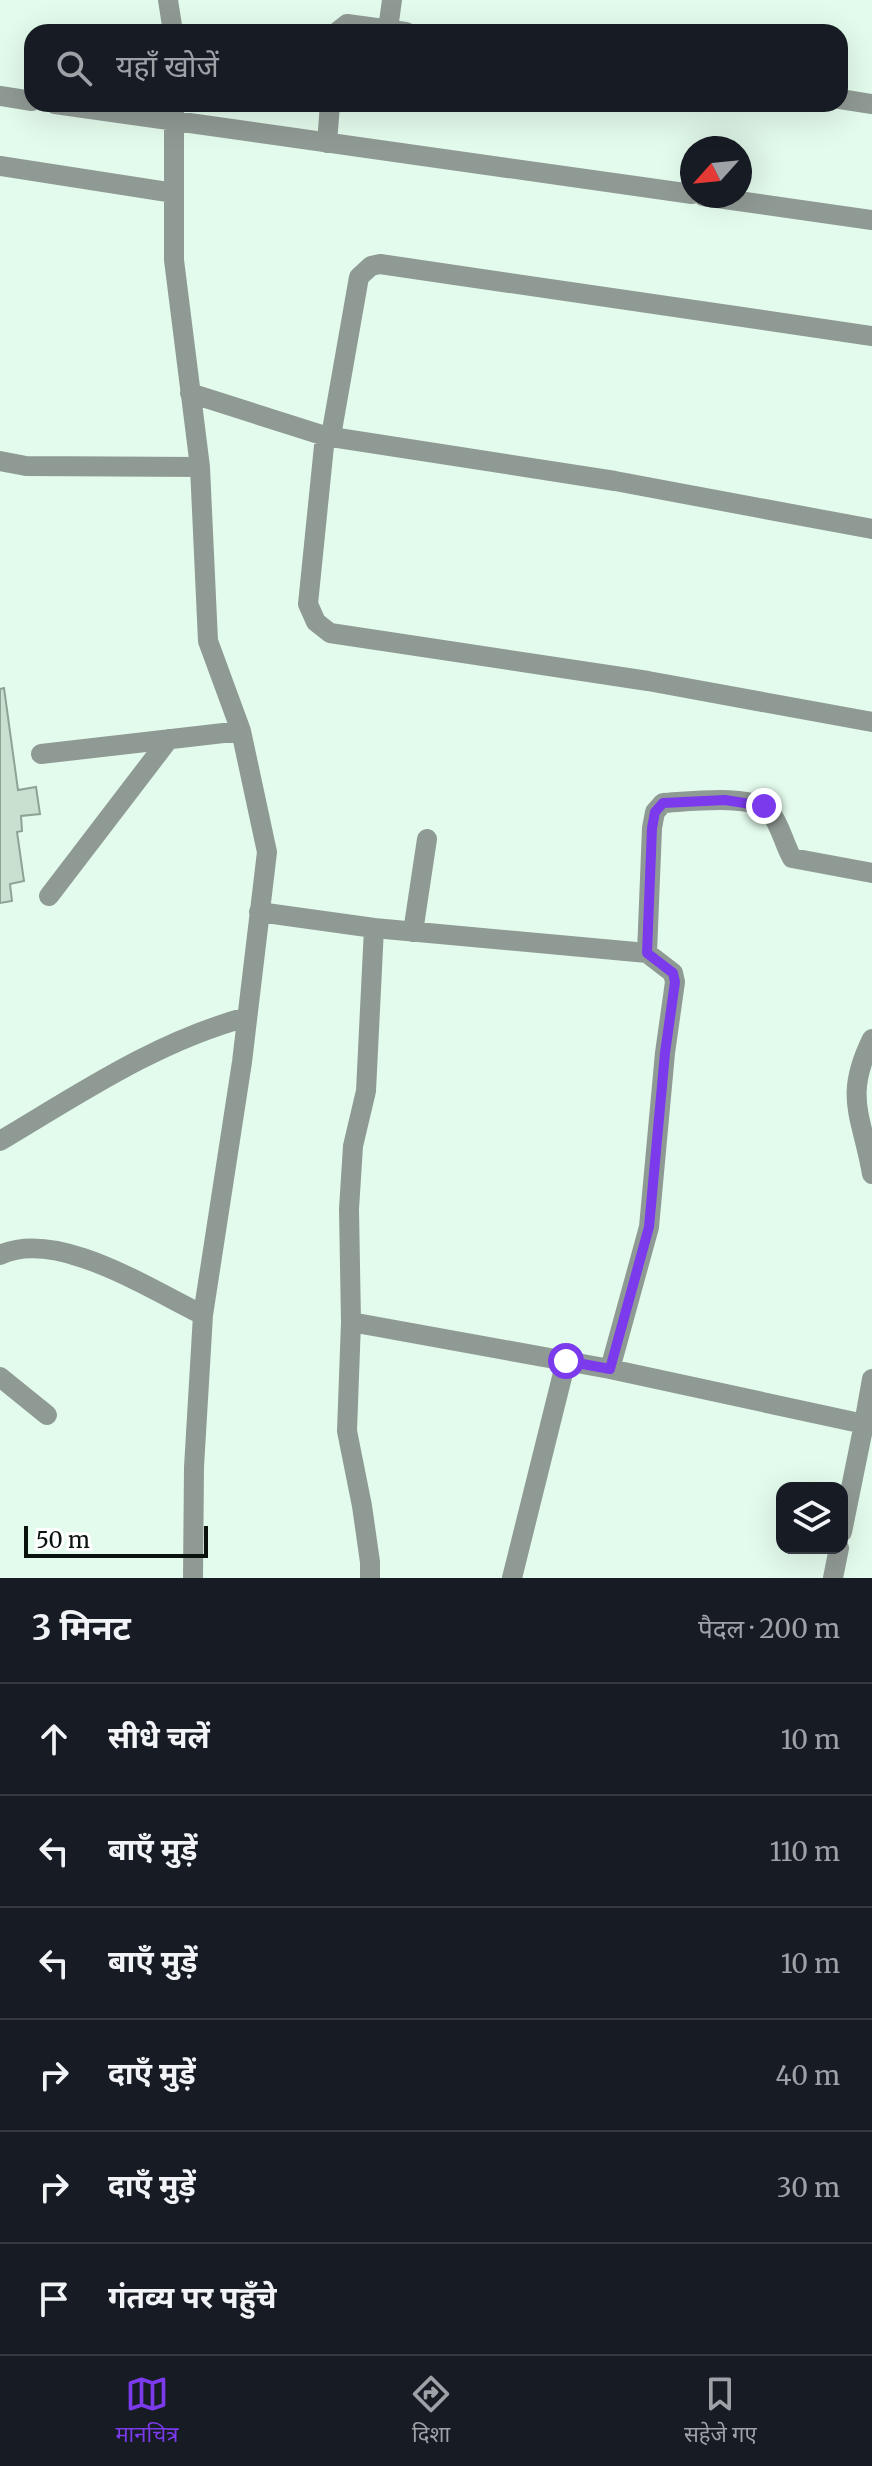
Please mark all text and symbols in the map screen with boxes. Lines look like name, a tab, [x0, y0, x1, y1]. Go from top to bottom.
search box	[24, 24, 848, 112]
icon: search	[52, 46, 96, 90]
text: यहाँ खोजें	[116, 47, 219, 85]
north arrow	[680, 136, 752, 208]
route end	[746, 788, 782, 824]
route start	[548, 1343, 584, 1379]
map controls	[776, 1482, 848, 1554]
button: layers	[776, 1482, 848, 1554]
scale bar	[24, 1522, 208, 1558]
text: 50 m	[36, 1526, 90, 1554]
text: 3 मिनट	[32, 1607, 131, 1649]
text: पैदल · 200 m	[698, 1612, 840, 1645]
icon: ahead	[32, 1717, 76, 1761]
text: सीधे चलें	[108, 1718, 210, 1756]
text: 10 m	[781, 1723, 840, 1756]
icon: left	[32, 1829, 76, 1873]
text: बाएँ मुड़ें	[108, 1830, 197, 1868]
text: 110 m	[770, 1835, 840, 1868]
icon: left	[32, 1941, 76, 1985]
text: बाएँ मुड़ें	[108, 1942, 197, 1980]
text: 10 m	[781, 1947, 840, 1980]
icon: right	[32, 2053, 76, 2097]
text: दाएँ मुड़ें	[108, 2054, 196, 2092]
text: 40 m	[776, 2059, 840, 2092]
icon: right	[32, 2165, 76, 2209]
text: दाएँ मुड़ें	[108, 2166, 196, 2204]
text: 30 m	[777, 2171, 840, 2204]
icon: arrive	[32, 2277, 76, 2321]
text: गंतव्य पर पहुँचे	[108, 2278, 276, 2316]
tab: मानचित्र	[115, 2372, 178, 2451]
tab: दिशा	[409, 2372, 453, 2451]
tab: सहेजे गए	[684, 2372, 757, 2451]

